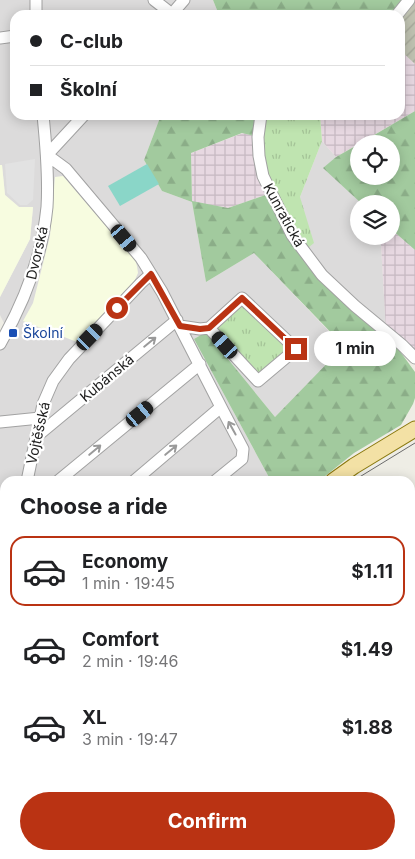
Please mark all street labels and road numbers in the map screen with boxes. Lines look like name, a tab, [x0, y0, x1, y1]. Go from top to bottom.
street label: Kunratická	[260, 180, 309, 250]
street label: Dvorská	[22, 225, 51, 281]
street label: Kubánská	[76, 350, 137, 405]
street label: Vojtěšská	[22, 400, 53, 466]

